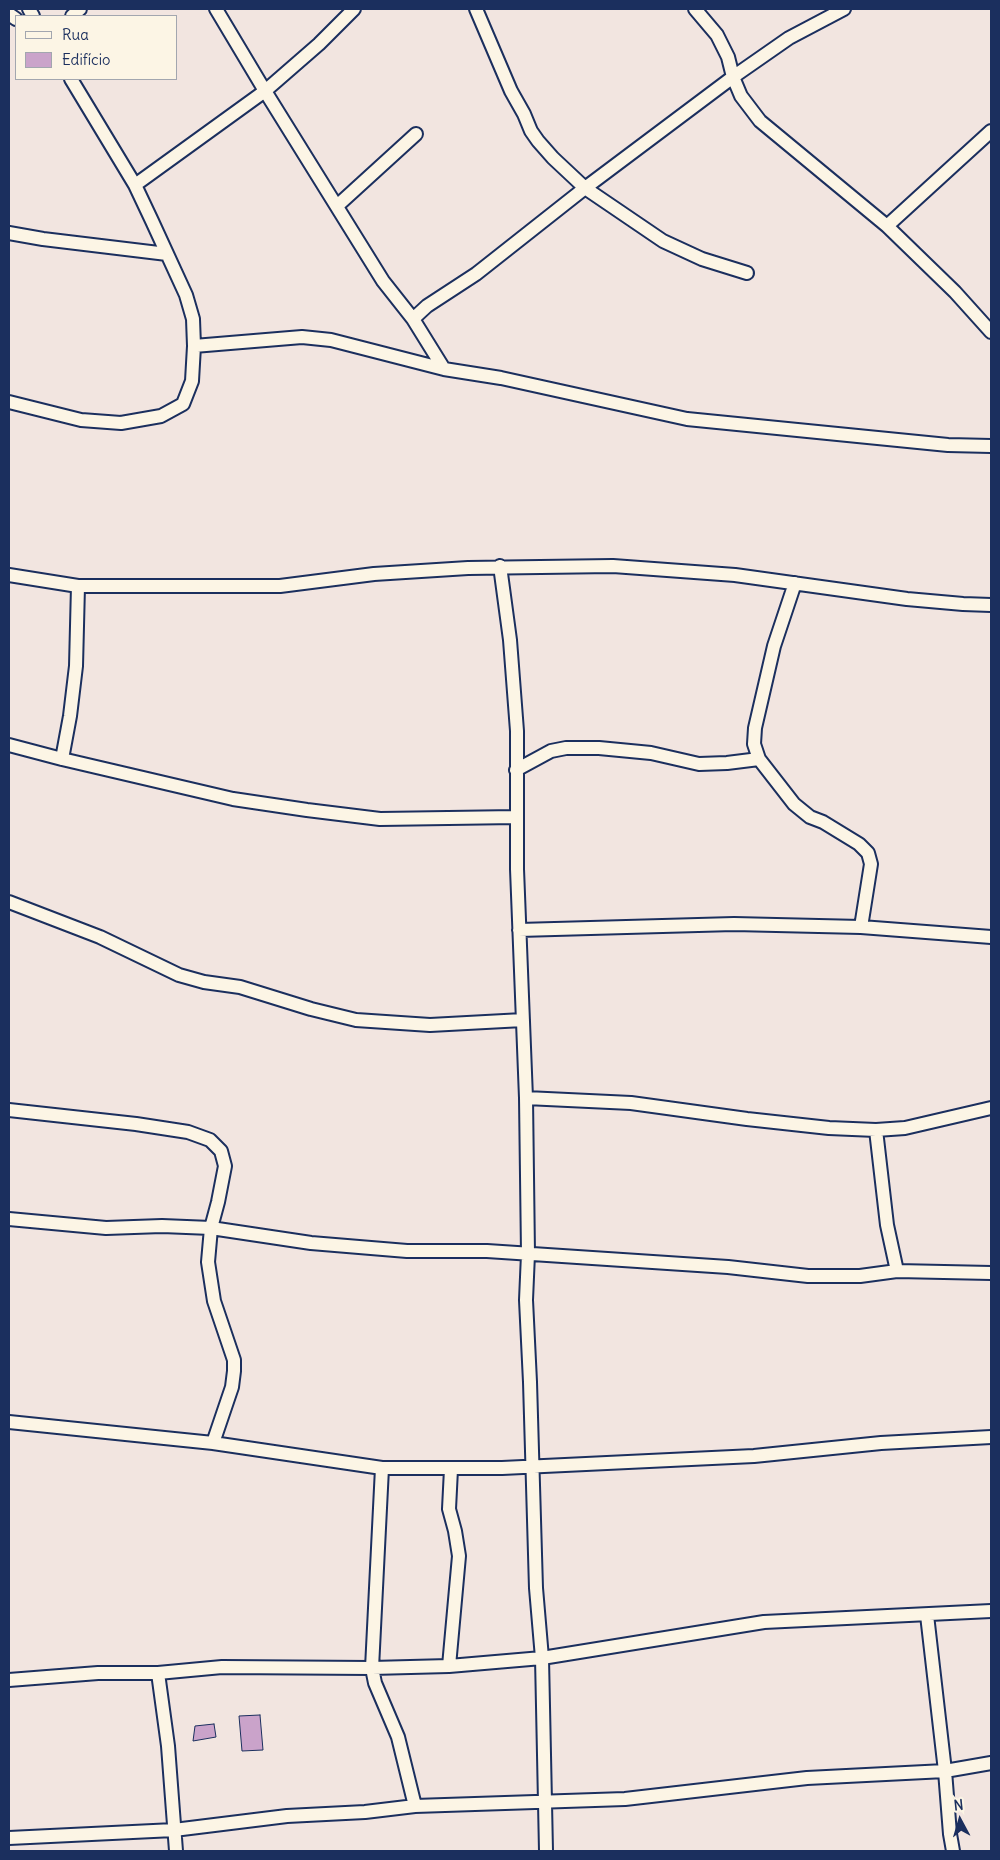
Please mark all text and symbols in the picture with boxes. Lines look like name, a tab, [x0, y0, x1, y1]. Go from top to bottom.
legend	[15, 15, 178, 80]
text: Rua	[62, 25, 89, 44]
text: Edifício	[62, 50, 110, 69]
north arrow	[935, 1795, 985, 1845]
text: N	[953, 1796, 964, 1815]

